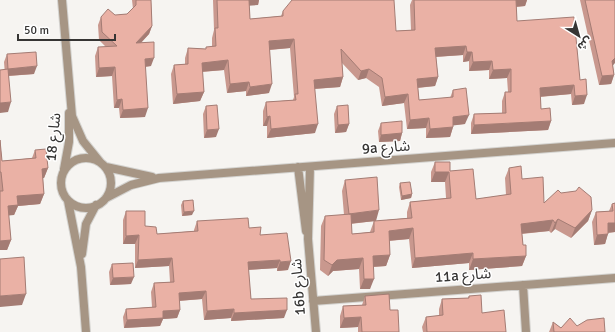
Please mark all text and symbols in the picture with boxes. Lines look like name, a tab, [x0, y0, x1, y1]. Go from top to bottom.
scale bar	[18, 16, 115, 42]
north arrow	[559, 16, 599, 56]
text: 50 m	[24, 23, 49, 38]
text: ش	[575, 34, 595, 53]
street label: شارع 18	[42, 112, 68, 162]
street label: 9a شارع	[361, 136, 411, 161]
street label: 16b شارع	[287, 258, 312, 316]
street label: 11a شارع	[434, 264, 492, 289]

